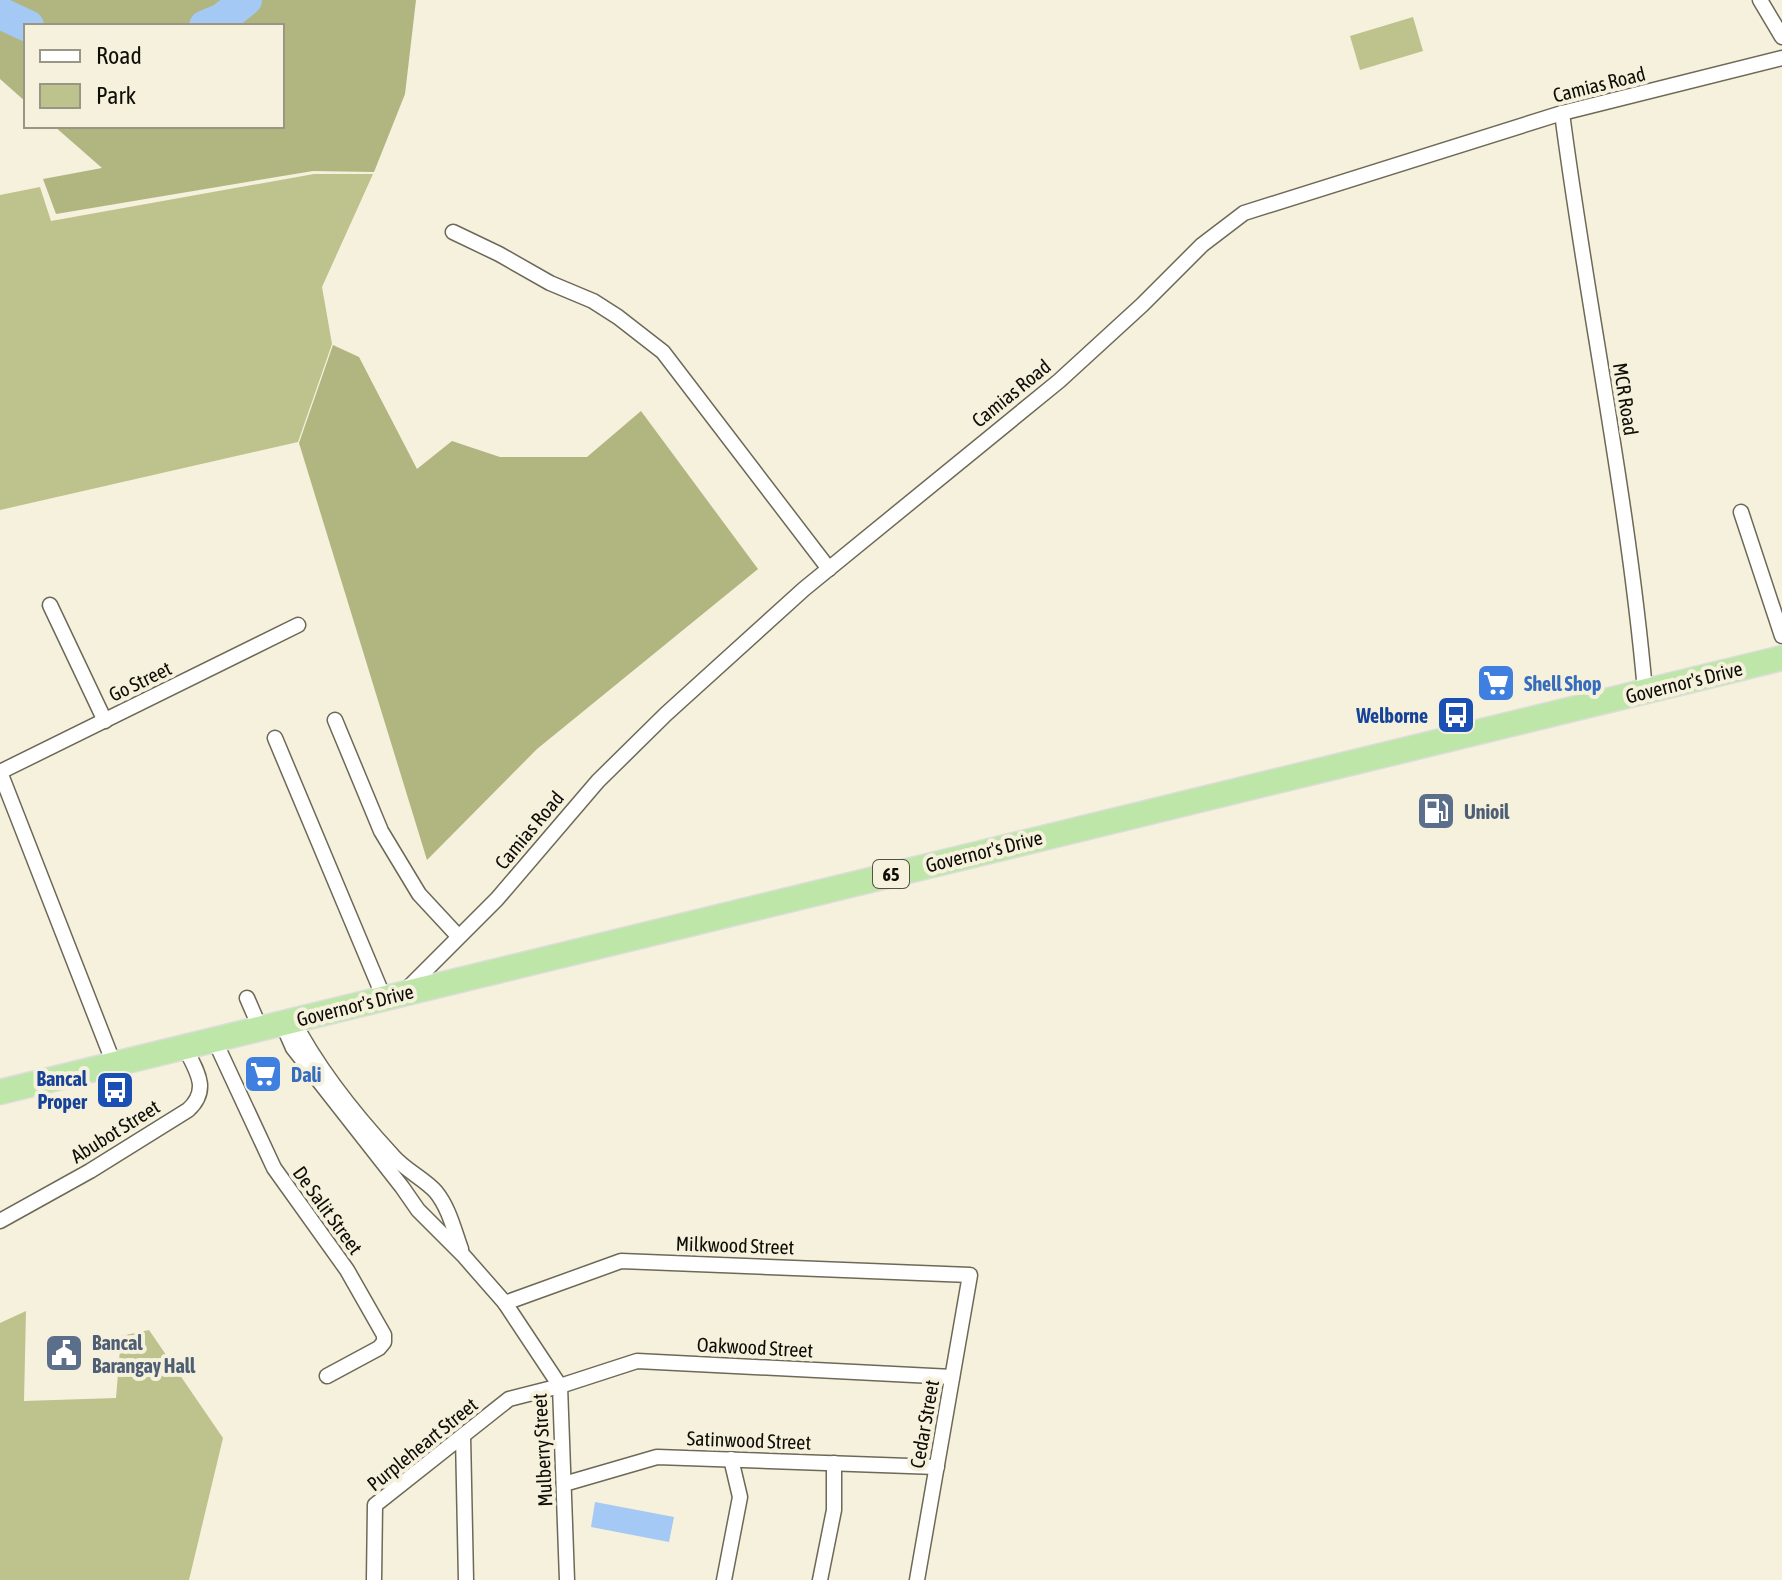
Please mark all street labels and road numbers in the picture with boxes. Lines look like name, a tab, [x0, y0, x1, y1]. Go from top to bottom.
street label: Camias Road	[1550, 61, 1648, 107]
street label: Camias Road	[967, 354, 1055, 432]
street label: MCR Road	[1609, 361, 1643, 437]
street label: Go Street	[105, 656, 175, 706]
street label: Governor's Drive	[1623, 656, 1745, 708]
street label: Camias Road	[490, 786, 568, 874]
street label: Governor's Drive	[923, 825, 1045, 877]
road number: 65	[873, 860, 909, 888]
street label: Governor's Drive	[294, 979, 416, 1031]
street label: Abubot Street	[66, 1095, 164, 1167]
street label: De Salit Street	[288, 1162, 368, 1259]
street label: Milkwood Street	[675, 1231, 795, 1259]
street label: Oakwood Street	[696, 1332, 814, 1362]
street label: Cedar Street	[905, 1378, 943, 1470]
street label: Purpleheart Street	[362, 1392, 482, 1495]
street label: Mulberry Street	[528, 1392, 556, 1507]
street label: Satinwood Street	[686, 1426, 812, 1454]

